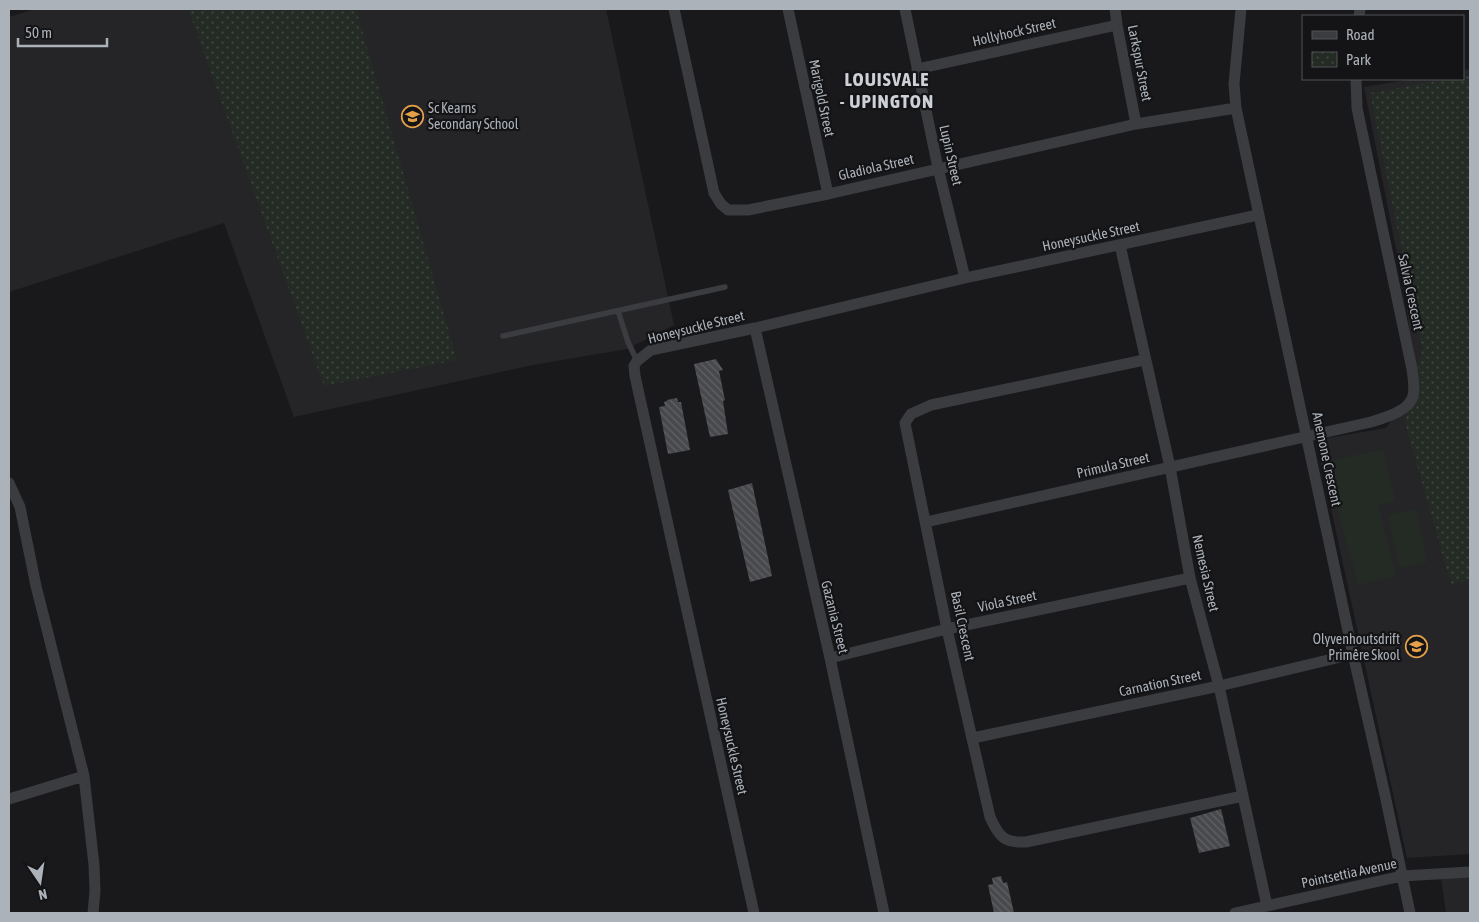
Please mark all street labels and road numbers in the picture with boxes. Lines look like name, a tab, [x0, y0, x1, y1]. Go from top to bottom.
street label: Hollyhock Street	[971, 15, 1057, 49]
street label: Larkspur Street	[1125, 24, 1155, 102]
street label: Marigold Street	[806, 58, 838, 138]
street label: Lupin Street	[936, 123, 966, 187]
street label: Gladiola Street	[837, 151, 915, 183]
street label: Honeysuckle Street	[1041, 218, 1141, 254]
street label: Salvia Crescent	[1395, 252, 1427, 332]
street label: Honeysuckle Street	[646, 307, 746, 347]
street label: Anemone Crescent	[1309, 410, 1345, 508]
street label: Primula Street	[1075, 449, 1151, 481]
street label: Nemesia Street	[1189, 533, 1223, 613]
street label: Gazania Street	[818, 579, 852, 655]
street label: Viola Street	[976, 587, 1038, 615]
street label: Basil Crescent	[948, 590, 978, 662]
street label: Carnation Street	[1117, 666, 1203, 700]
street label: Honeysuckle Street	[713, 696, 751, 796]
street label: Pointsettia Avenue	[1300, 855, 1398, 891]

